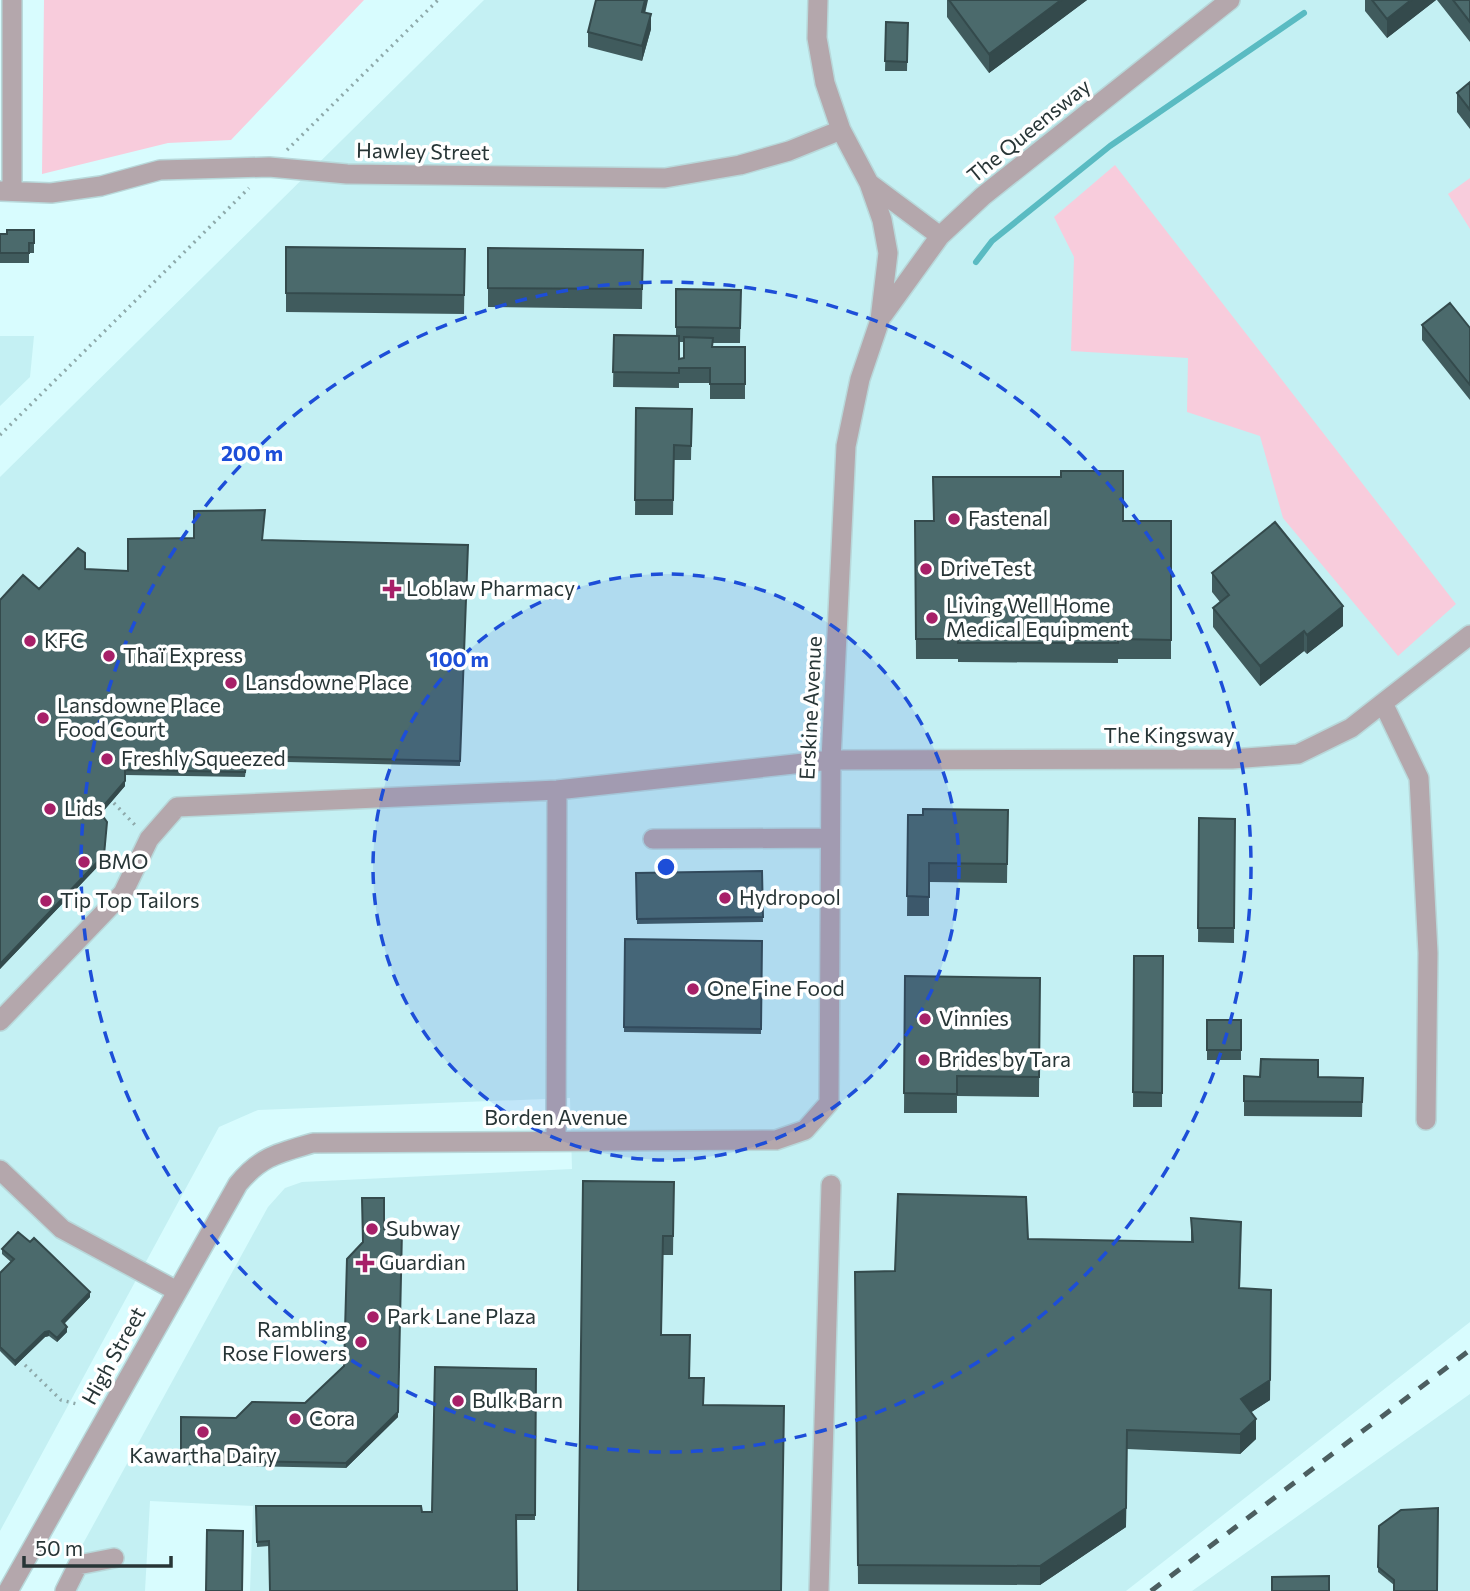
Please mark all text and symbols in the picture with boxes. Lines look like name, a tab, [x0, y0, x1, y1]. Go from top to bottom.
street label: The Queensway	[961, 72, 1095, 187]
street label: Hawley Street	[356, 137, 490, 164]
text: 200 m	[221, 440, 283, 465]
place label: Fastenal	[968, 505, 1048, 530]
marker: Fastenal	[946, 511, 962, 527]
place label: DriveTest	[940, 555, 1032, 580]
marker: DriveTest	[918, 561, 934, 577]
place label: Loblaw Pharmacy	[406, 575, 575, 600]
marker: Loblaw Pharmacy	[384, 581, 400, 597]
place label: Living Well Home Medical Equipment	[946, 592, 1130, 641]
marker: Living Well Home Medical Equipment	[924, 610, 940, 626]
place label: KFC	[44, 627, 85, 652]
marker: KFC	[22, 633, 38, 649]
street label: Erskine Avenue	[793, 635, 826, 780]
place label: Thaï Express	[123, 642, 243, 667]
text: 100 m	[429, 646, 489, 671]
marker: Thaï Express	[101, 648, 117, 664]
place label: Lansdowne Place	[245, 669, 409, 694]
marker: Lansdowne Place	[223, 675, 239, 691]
place label: Lansdowne Place Food Court	[57, 692, 221, 741]
marker: Lansdowne Place Food Court	[35, 710, 51, 726]
street label: The Kingsway	[1103, 722, 1235, 747]
place label: Freshly Squeezed	[121, 745, 286, 770]
marker: Freshly Squeezed	[99, 751, 115, 767]
place label: Lids	[64, 795, 103, 820]
marker: Lids	[42, 801, 58, 817]
place label: BMO	[98, 848, 148, 873]
marker: BMO	[76, 854, 92, 870]
centre of rings	[654, 855, 678, 879]
place label: Hydropool	[739, 884, 841, 909]
place label: Tip Top Tailors	[60, 887, 200, 912]
marker: Hydropool	[717, 890, 733, 906]
marker: Tip Top Tailors	[38, 893, 54, 909]
place label: One Fine Food	[707, 975, 845, 1000]
marker: One Fine Food	[685, 981, 701, 997]
place label: Vinnies	[939, 1005, 1009, 1030]
marker: Vinnies	[917, 1011, 933, 1027]
place label: Brides by Tara	[938, 1046, 1071, 1071]
marker: Brides by Tara	[916, 1052, 932, 1068]
street label: Borden Avenue	[484, 1104, 628, 1129]
place label: Subway	[386, 1215, 461, 1240]
marker: Subway	[364, 1221, 380, 1237]
place label: Guardian	[379, 1249, 466, 1274]
marker: Guardian	[357, 1255, 373, 1271]
street label: High Street	[76, 1302, 150, 1409]
place label: Park Lane Plaza	[387, 1303, 536, 1328]
marker: Park Lane Plaza	[365, 1309, 381, 1325]
place label: Rambling Rose Flowers	[222, 1316, 347, 1365]
marker: Rambling Rose Flowers	[353, 1334, 369, 1350]
place label: Bulk Barn	[472, 1387, 563, 1412]
marker: Bulk Barn	[450, 1393, 466, 1409]
place label: Cora	[309, 1405, 355, 1430]
marker: Cora	[287, 1411, 303, 1427]
marker: Kawartha Dairy	[195, 1424, 211, 1440]
place label: Kawartha Dairy	[129, 1442, 277, 1467]
scale bar	[24, 1524, 172, 1568]
text: 50 m	[35, 1535, 83, 1560]

